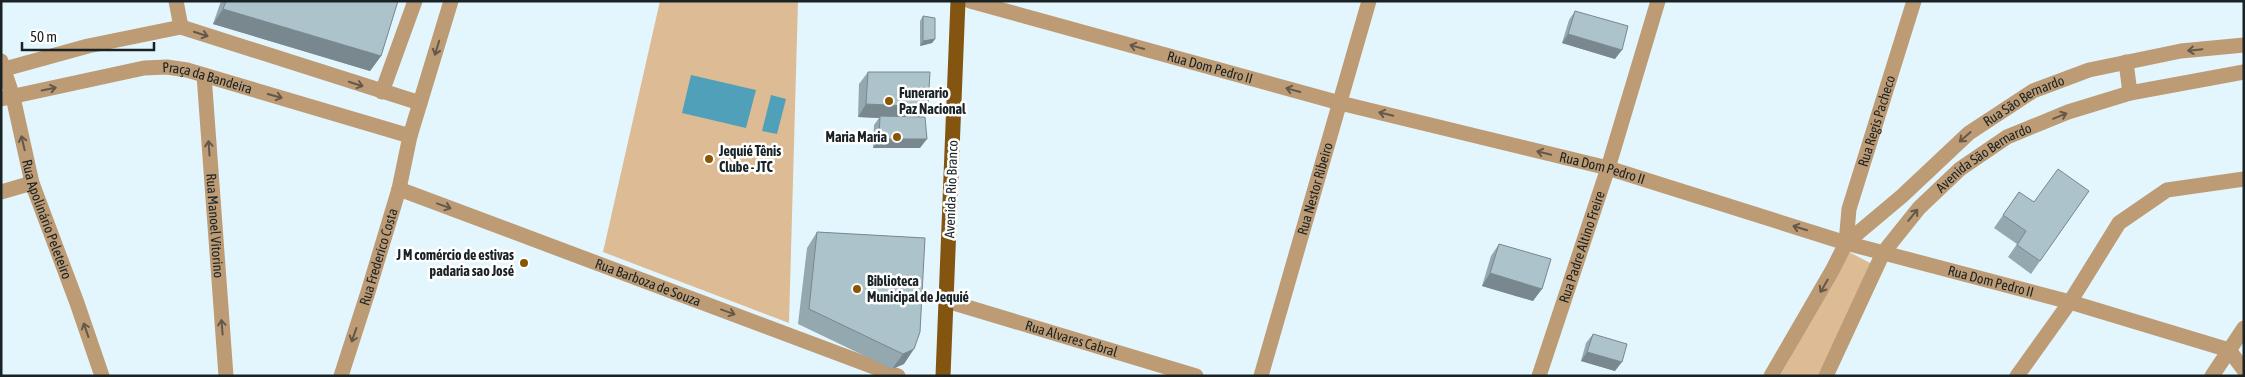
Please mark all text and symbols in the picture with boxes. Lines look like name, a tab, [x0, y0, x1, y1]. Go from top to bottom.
scale bar	[22, 20, 155, 52]
text: 50 m	[30, 28, 57, 45]
one-way arrow	[193, 30, 209, 39]
one-way arrow	[431, 39, 441, 55]
one-way arrow	[1129, 42, 1145, 52]
one-way arrow	[2188, 45, 2204, 55]
street label: Rua Dom Pedro II	[1165, 48, 1255, 87]
street label: Praça da Bandeira	[162, 59, 254, 97]
street label: Rua São Bernardo	[1980, 72, 2067, 130]
street label: Rua Regis Pacheco	[1855, 73, 1898, 169]
one-way arrow	[348, 80, 363, 89]
one-way arrow	[40, 84, 56, 93]
place label: Funerario Paz Nacional	[899, 85, 966, 117]
one-way arrow	[1286, 85, 1302, 95]
one-way arrow	[267, 92, 283, 102]
marker: Funerario Paz Nacional	[883, 95, 895, 107]
one-way arrow	[1378, 109, 1394, 118]
one-way arrow	[2052, 110, 2067, 120]
street label: Avenida São Bernardo	[1933, 120, 2034, 196]
place label: Maria Maria	[826, 129, 887, 145]
marker: Maria Maria	[891, 131, 903, 143]
one-way arrow	[1959, 131, 1972, 143]
one-way arrow	[18, 135, 28, 151]
one-way arrow	[204, 140, 213, 156]
street label: Avenida Rio Branco	[941, 140, 961, 238]
street label: Rua Nestor Ribeiro	[1294, 140, 1336, 237]
place label: Jequié Tênis Clube - JTC	[718, 143, 781, 175]
one-way arrow	[1536, 148, 1552, 157]
street label: Rua Dom Pedro II	[1558, 149, 1647, 187]
marker: Jequié Tênis Clube - JTC	[703, 153, 715, 165]
street label: Rua Apolinário Peleteiro	[19, 158, 75, 281]
street label: Rua Manoel Vitorino	[203, 173, 227, 278]
street label: Rua Padre Altino Freire	[1556, 189, 1608, 305]
one-way arrow	[436, 202, 451, 211]
street label: Rua Frederico Costa	[356, 206, 401, 307]
one-way arrow	[1908, 209, 1919, 222]
one-way arrow	[1792, 223, 1808, 233]
place label: J M comércio de estivas padaria sao José	[396, 247, 514, 279]
street label: Rua Barboza de Souza	[593, 255, 703, 309]
marker: J M comércio de estivas padaria sao José	[518, 257, 530, 269]
street label: Rua Dom Pedro II	[1946, 262, 2036, 300]
place label: Biblioteca Municipal de Jequié	[867, 273, 969, 305]
one-way arrow	[1818, 278, 1828, 292]
marker: Biblioteca Municipal de Jequié	[851, 283, 863, 295]
one-way arrow	[719, 308, 735, 317]
street label: Rua Alvares Cabral	[1023, 317, 1120, 360]
one-way arrow	[217, 319, 227, 335]
one-way arrow	[81, 322, 90, 338]
one-way arrow	[349, 326, 359, 342]

